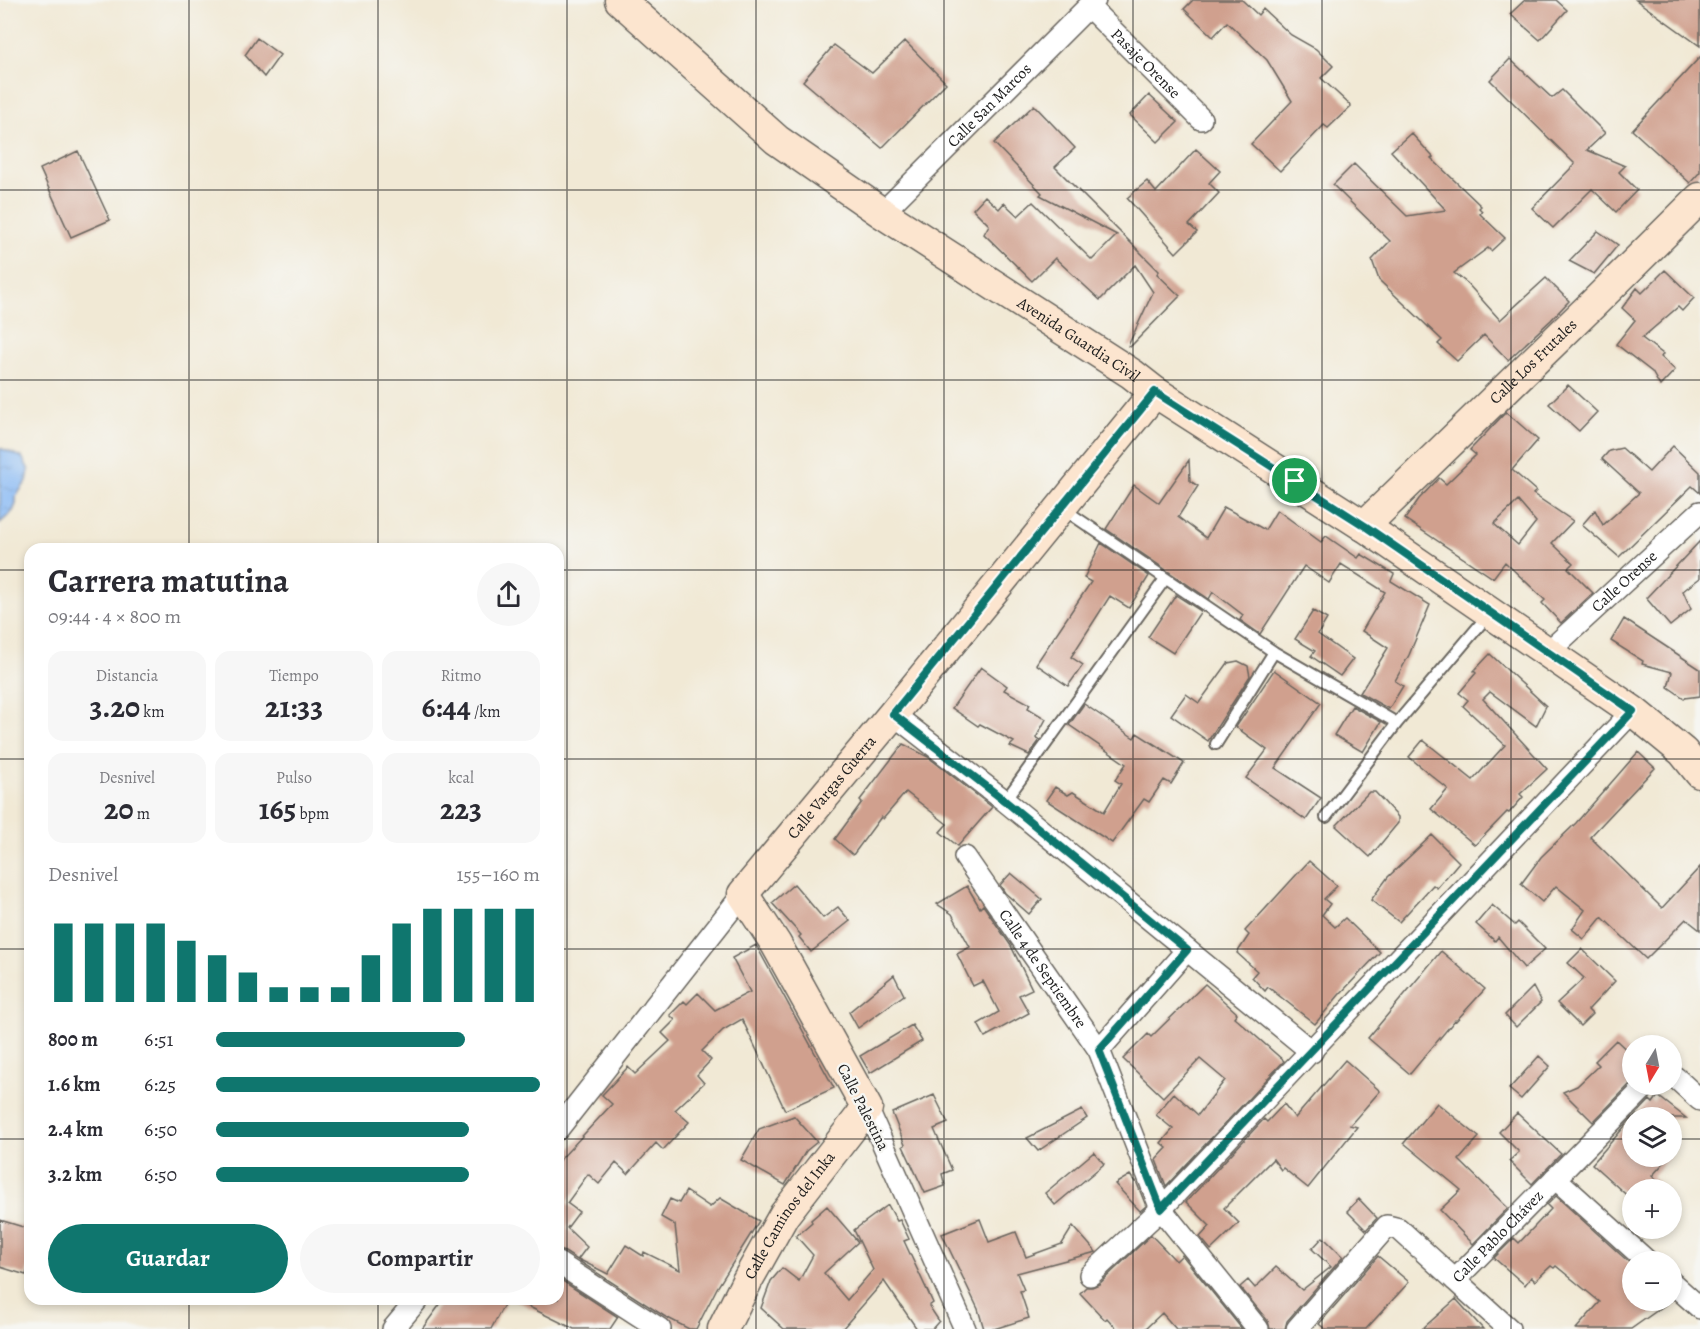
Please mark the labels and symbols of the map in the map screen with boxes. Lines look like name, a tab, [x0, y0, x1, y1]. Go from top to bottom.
street label: Pasaje Orense	[1106, 24, 1185, 103]
street label: Calle San Marcos	[942, 58, 1037, 153]
street label: Avenida Guardia Civil	[1012, 291, 1145, 387]
street label: Calle Los Frutales	[1485, 314, 1582, 409]
pin	[1269, 455, 1320, 506]
street label: Calle Orense	[1587, 546, 1662, 618]
street label: Calle Vargas Guerra	[782, 731, 882, 844]
street label: Calle 4 de Septiembre	[993, 905, 1092, 1033]
north arrow	[1622, 1035, 1682, 1095]
street label: Calle Palestina	[832, 1060, 895, 1155]
street label: Calle Caminos del Inka	[739, 1147, 841, 1283]
street label: Calle Pablo Chávez	[1447, 1185, 1549, 1288]

